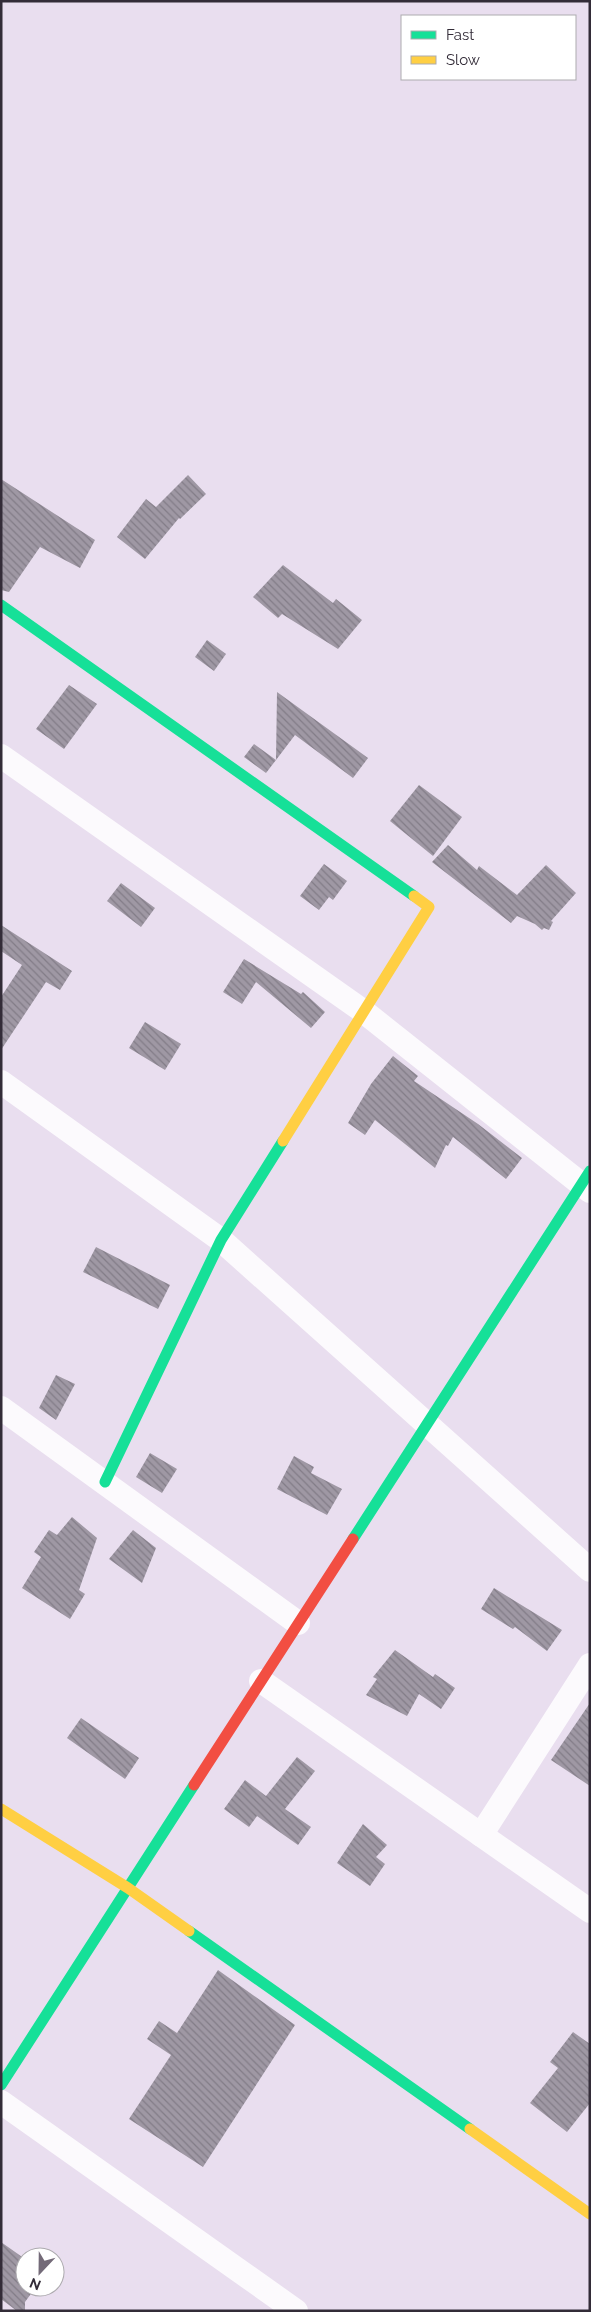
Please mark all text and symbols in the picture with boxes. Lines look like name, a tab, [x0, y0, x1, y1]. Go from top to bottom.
legend	[401, 15, 576, 80]
text: Fast	[446, 26, 474, 44]
text: Slow	[446, 51, 480, 69]
north arrow	[15, 2247, 65, 2297]
text: N	[27, 2275, 43, 2293]

